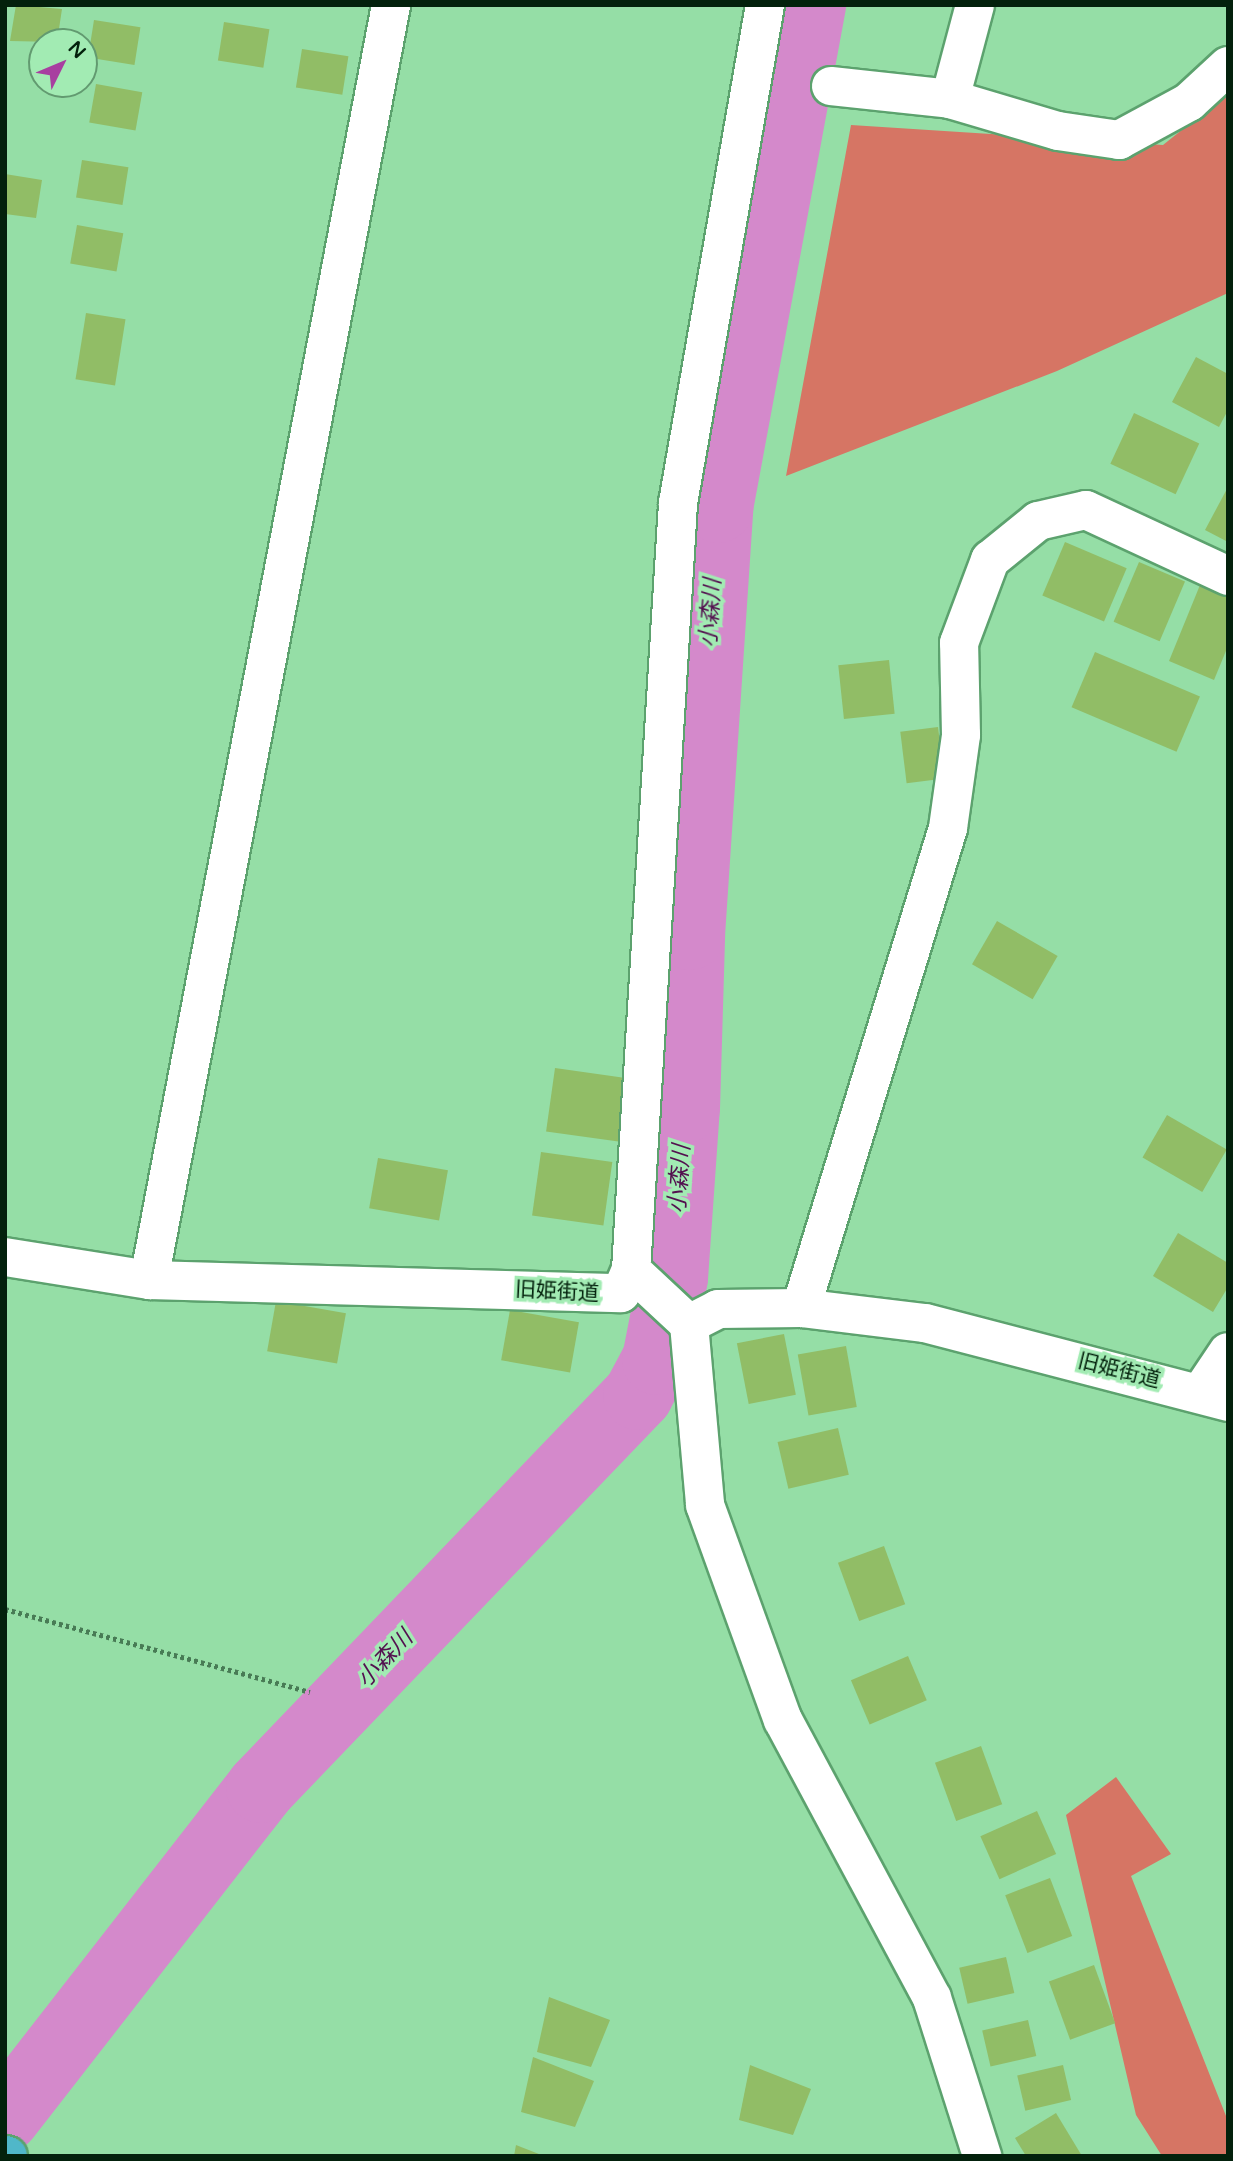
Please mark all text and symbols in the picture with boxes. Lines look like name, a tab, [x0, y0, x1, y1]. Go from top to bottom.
north arrow	[28, 28, 98, 98]
text: N	[64, 37, 90, 63]
water label: 小森川	[695, 578, 727, 648]
water label: 小森川	[664, 1144, 696, 1214]
street label: 旧姫街道	[514, 1277, 600, 1307]
street label: 旧姫街道	[1075, 1349, 1163, 1393]
water label: 小森川	[351, 1625, 419, 1693]

